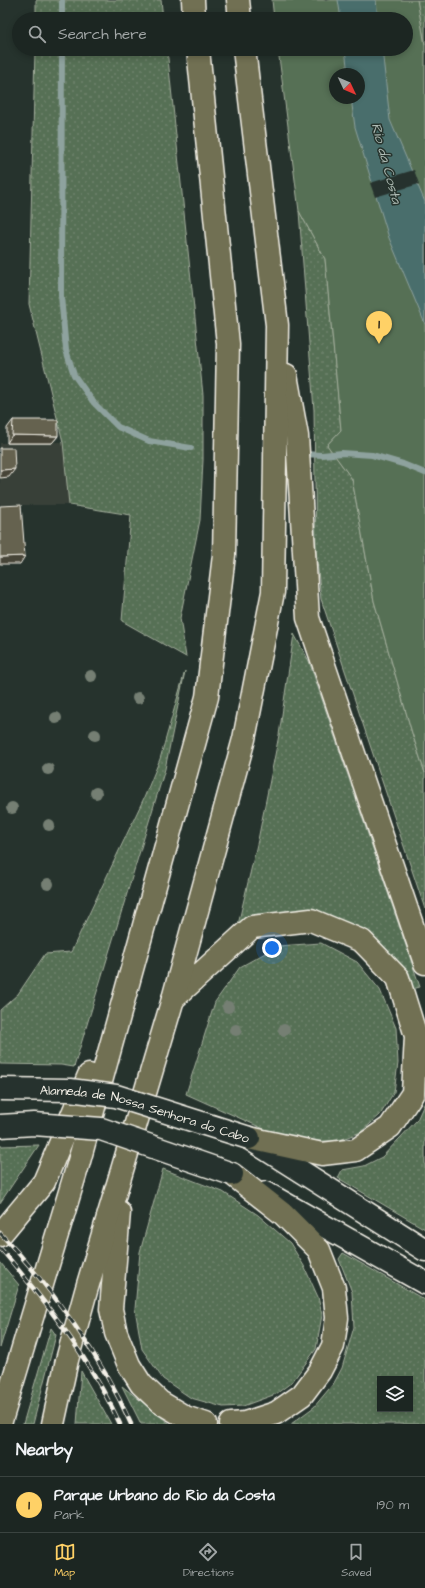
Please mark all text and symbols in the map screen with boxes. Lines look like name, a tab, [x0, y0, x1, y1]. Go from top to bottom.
search box	[12, 12, 413, 56]
icon: search	[26, 23, 48, 45]
text: Search here	[58, 24, 147, 45]
north arrow	[329, 68, 365, 104]
water label: Rio da Costa	[366, 121, 407, 207]
pin: 1	[366, 311, 392, 344]
your location	[262, 938, 282, 958]
street label: Alameda de Nossa Senhora do Cabo	[40, 1082, 252, 1148]
map controls	[377, 1376, 413, 1412]
button: layers	[377, 1376, 413, 1412]
text: Nearby	[16, 1438, 73, 1462]
text: Parque Urbano do Rio da Costa	[54, 1485, 275, 1506]
text: 1	[28, 1496, 30, 1514]
text: 190 m	[376, 1496, 409, 1514]
text: Park	[54, 1506, 84, 1524]
tab: Map	[54, 1541, 76, 1580]
tab: Directions	[183, 1541, 234, 1580]
tab: Saved	[341, 1541, 371, 1580]

